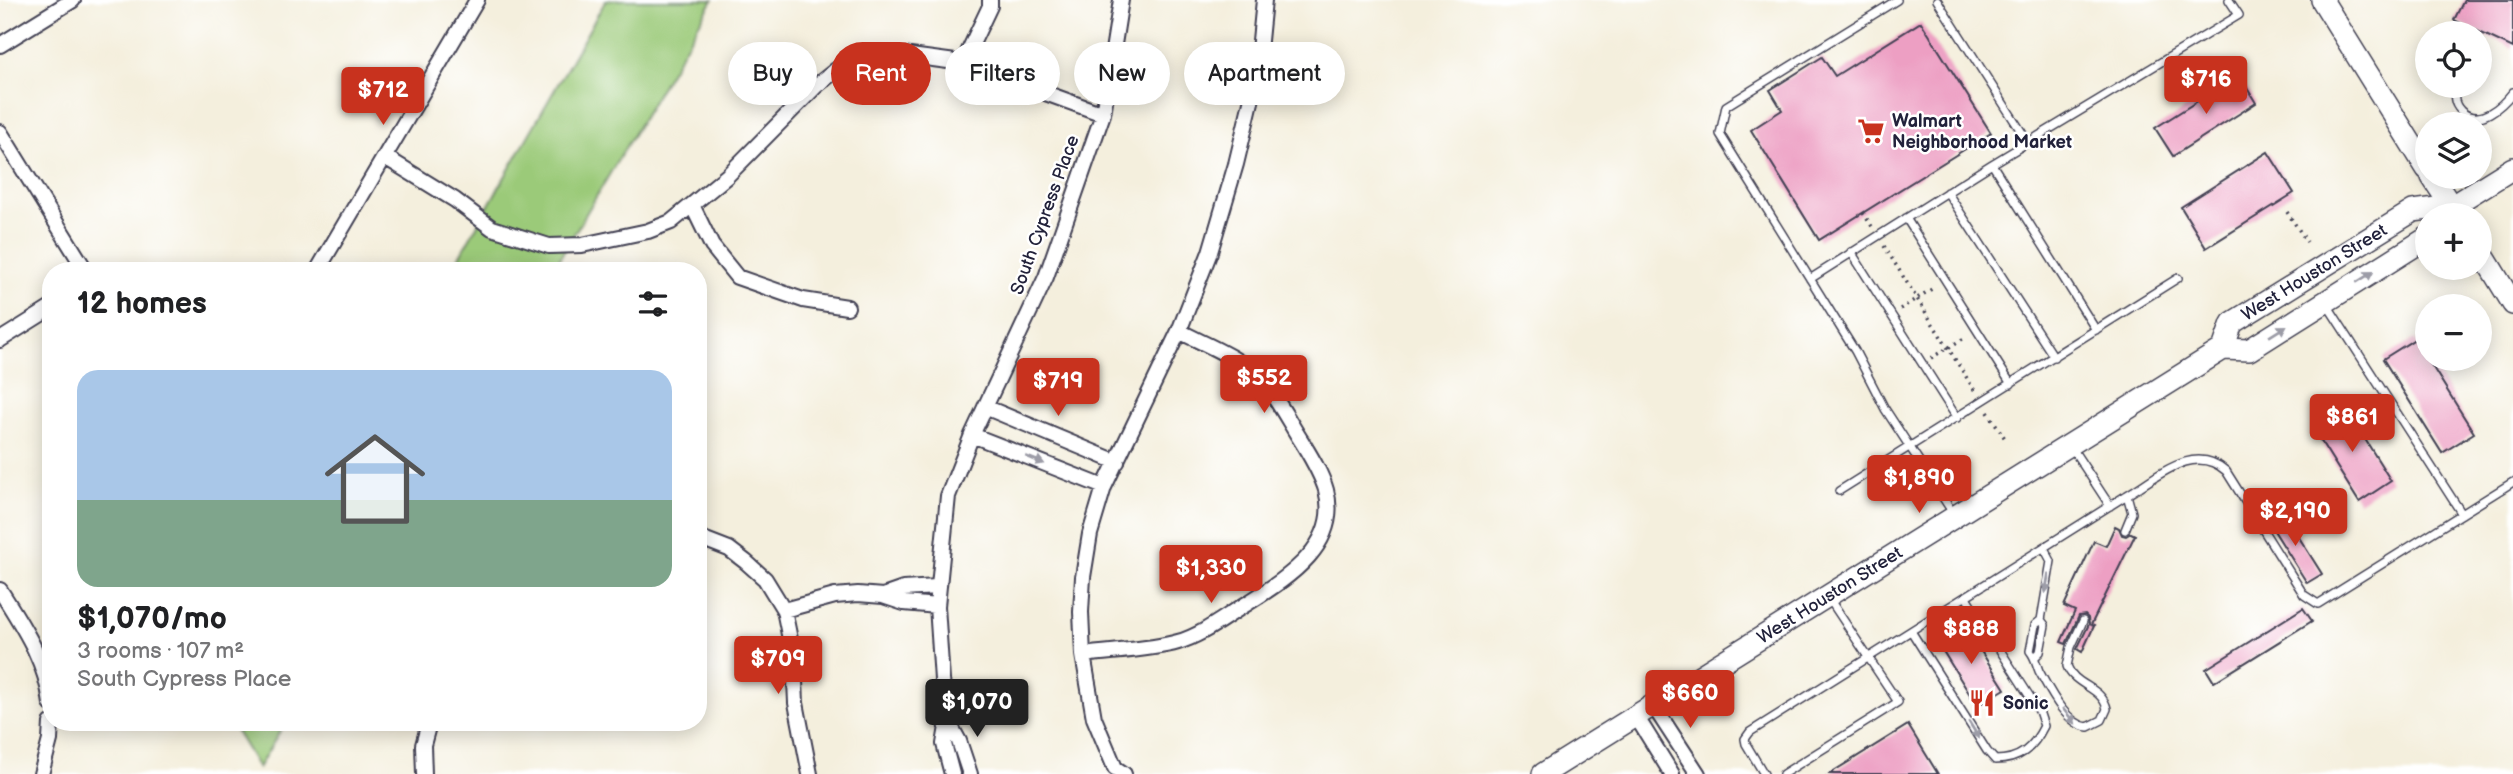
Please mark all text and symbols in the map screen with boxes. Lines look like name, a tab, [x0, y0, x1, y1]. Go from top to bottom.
map controls	[2415, 21, 2492, 371]
button: locate	[2415, 21, 2492, 98]
chip: Buy	[728, 42, 817, 105]
chip: Rent	[831, 42, 931, 105]
chip: Filters	[945, 42, 1060, 105]
chip: New	[1074, 42, 1170, 105]
chip: Apartment	[1184, 42, 1345, 105]
pin: $716	[2165, 57, 2247, 116]
text: $716	[2180, 65, 2232, 93]
pin: $712	[342, 68, 424, 127]
text: $712	[357, 76, 409, 104]
place label: Walmart Neighborhood Market	[1892, 111, 2072, 153]
button: layers	[2415, 112, 2492, 189]
supermarket icon: Walmart Neighborhood Market	[1856, 116, 1886, 146]
street label: South Cypress Place	[1006, 132, 1084, 297]
button: +	[2415, 203, 2492, 280]
street label: West Houston Street	[2238, 219, 2391, 325]
one-way arrow	[2356, 270, 2375, 283]
icon: filters	[634, 285, 672, 323]
text: 12 homes	[77, 286, 207, 322]
button: −	[2415, 294, 2492, 371]
one-way arrow	[2268, 325, 2288, 338]
pin: $552	[1223, 356, 1305, 415]
pin: $719	[1017, 358, 1099, 418]
text: $552	[1236, 364, 1292, 392]
text: $719	[1032, 367, 1084, 395]
pin: $861	[2311, 394, 2393, 454]
text: $861	[2326, 403, 2378, 431]
icon: home	[312, 416, 438, 542]
one-way arrow	[1025, 454, 1046, 465]
pin: $1,890	[1862, 456, 1976, 515]
text: $1,890	[1883, 464, 1955, 492]
pin: $2,190	[2238, 489, 2352, 548]
text: $2,190	[2259, 497, 2331, 525]
street label: West Houston Street	[1753, 541, 1906, 648]
pin: $1,330	[1154, 546, 1268, 605]
text: $1,330	[1175, 554, 1247, 582]
one-way arrow	[2041, 572, 2052, 594]
text: $1,070/mo	[77, 601, 227, 637]
pin: $888	[1930, 606, 2012, 666]
text: $888	[1943, 615, 1999, 643]
pin: $709	[737, 636, 819, 696]
text: 3 rooms · 107 m²	[77, 637, 244, 665]
text: $709	[750, 645, 806, 673]
text: South Cypress Place	[77, 665, 291, 693]
pin: $660	[1649, 670, 1731, 730]
text: $660	[1661, 679, 1719, 707]
pin: $1,070	[920, 680, 1034, 739]
text: $1,070	[941, 688, 1013, 716]
restaurant icon: Sonic	[1967, 688, 1997, 718]
place label: Sonic	[2003, 693, 2049, 714]
one-way arrow	[2061, 707, 2076, 724]
one-way arrow	[1967, 721, 1980, 740]

